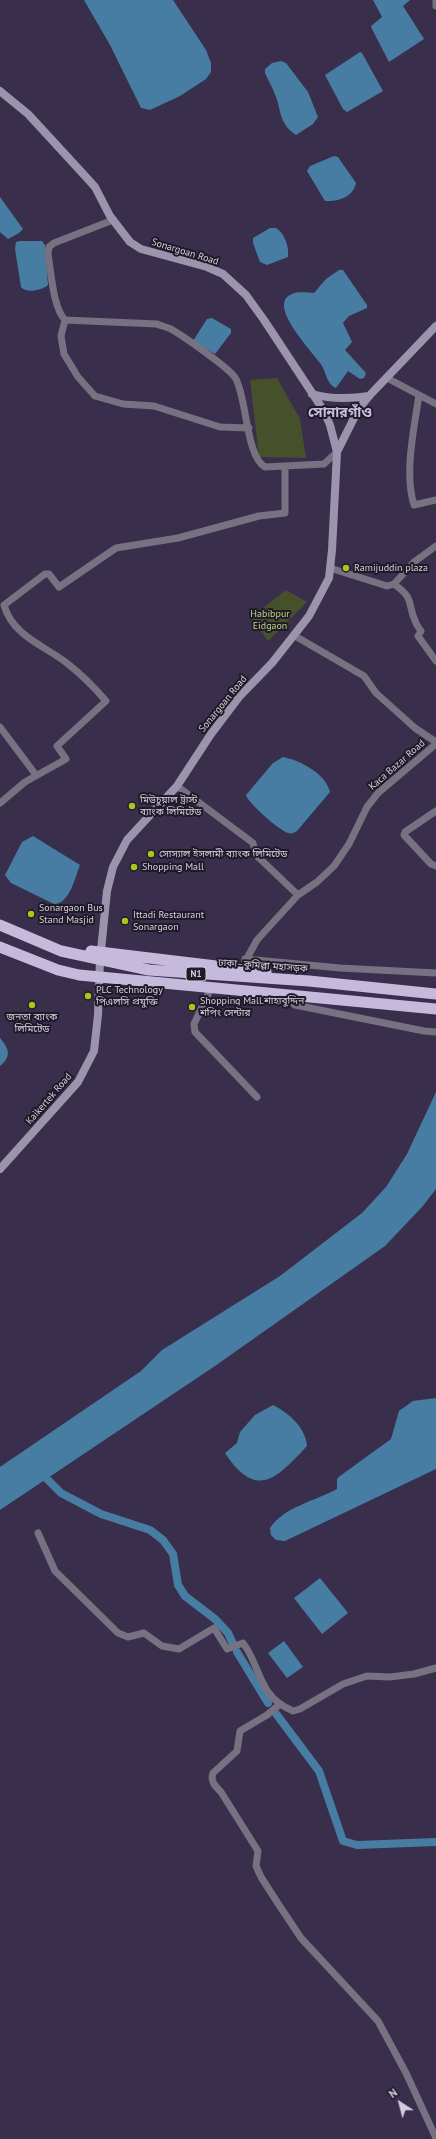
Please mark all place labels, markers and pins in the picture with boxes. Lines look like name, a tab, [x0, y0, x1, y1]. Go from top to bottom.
place label: Ramijuddin plaza	[354, 562, 428, 574]
marker: Ramijuddin plaza	[341, 563, 351, 573]
place label: মিউচুয়াল ট্রাস্ট ব্যাংক লিমিটেড	[140, 794, 201, 818]
marker: মিউচুয়াল ট্রাস্ট ব্যাংক লিমিটেড	[127, 801, 137, 811]
place label: সোস্যাল ইসলামী ব্যাংক লিমিটেড	[159, 848, 287, 860]
marker: সোস্যাল ইসলামী ব্যাংক লিমিটেড	[146, 849, 156, 859]
place label: Shopping Mall	[142, 861, 204, 873]
marker: Shopping Mall	[129, 862, 139, 872]
place label: Sonargaon Bus Stand Masjid	[39, 902, 103, 926]
marker: Sonargaon Bus Stand Masjid	[26, 909, 36, 919]
place label: Ittadi Restaurant Sonargaon	[133, 909, 204, 932]
marker: Ittadi Restaurant Sonargaon	[120, 916, 130, 926]
place label: PLC Technology পিএলসি প্রযুক্তি	[96, 984, 163, 1008]
marker: PLC Technology পিএলসি প্রযুক্তি	[83, 991, 93, 1001]
place label: Shopping Mall.শাহাবুদ্দিন শপিং সেন্টার	[200, 995, 304, 1018]
marker: জনতা ব্যাংক লিমিটেড	[27, 1000, 37, 1010]
marker: Shopping Mall.শাহাবুদ্দিন শপিং সেন্টার	[187, 1002, 197, 1012]
place label: জনতা ব্যাংক লিমিটেড	[7, 1011, 57, 1034]

